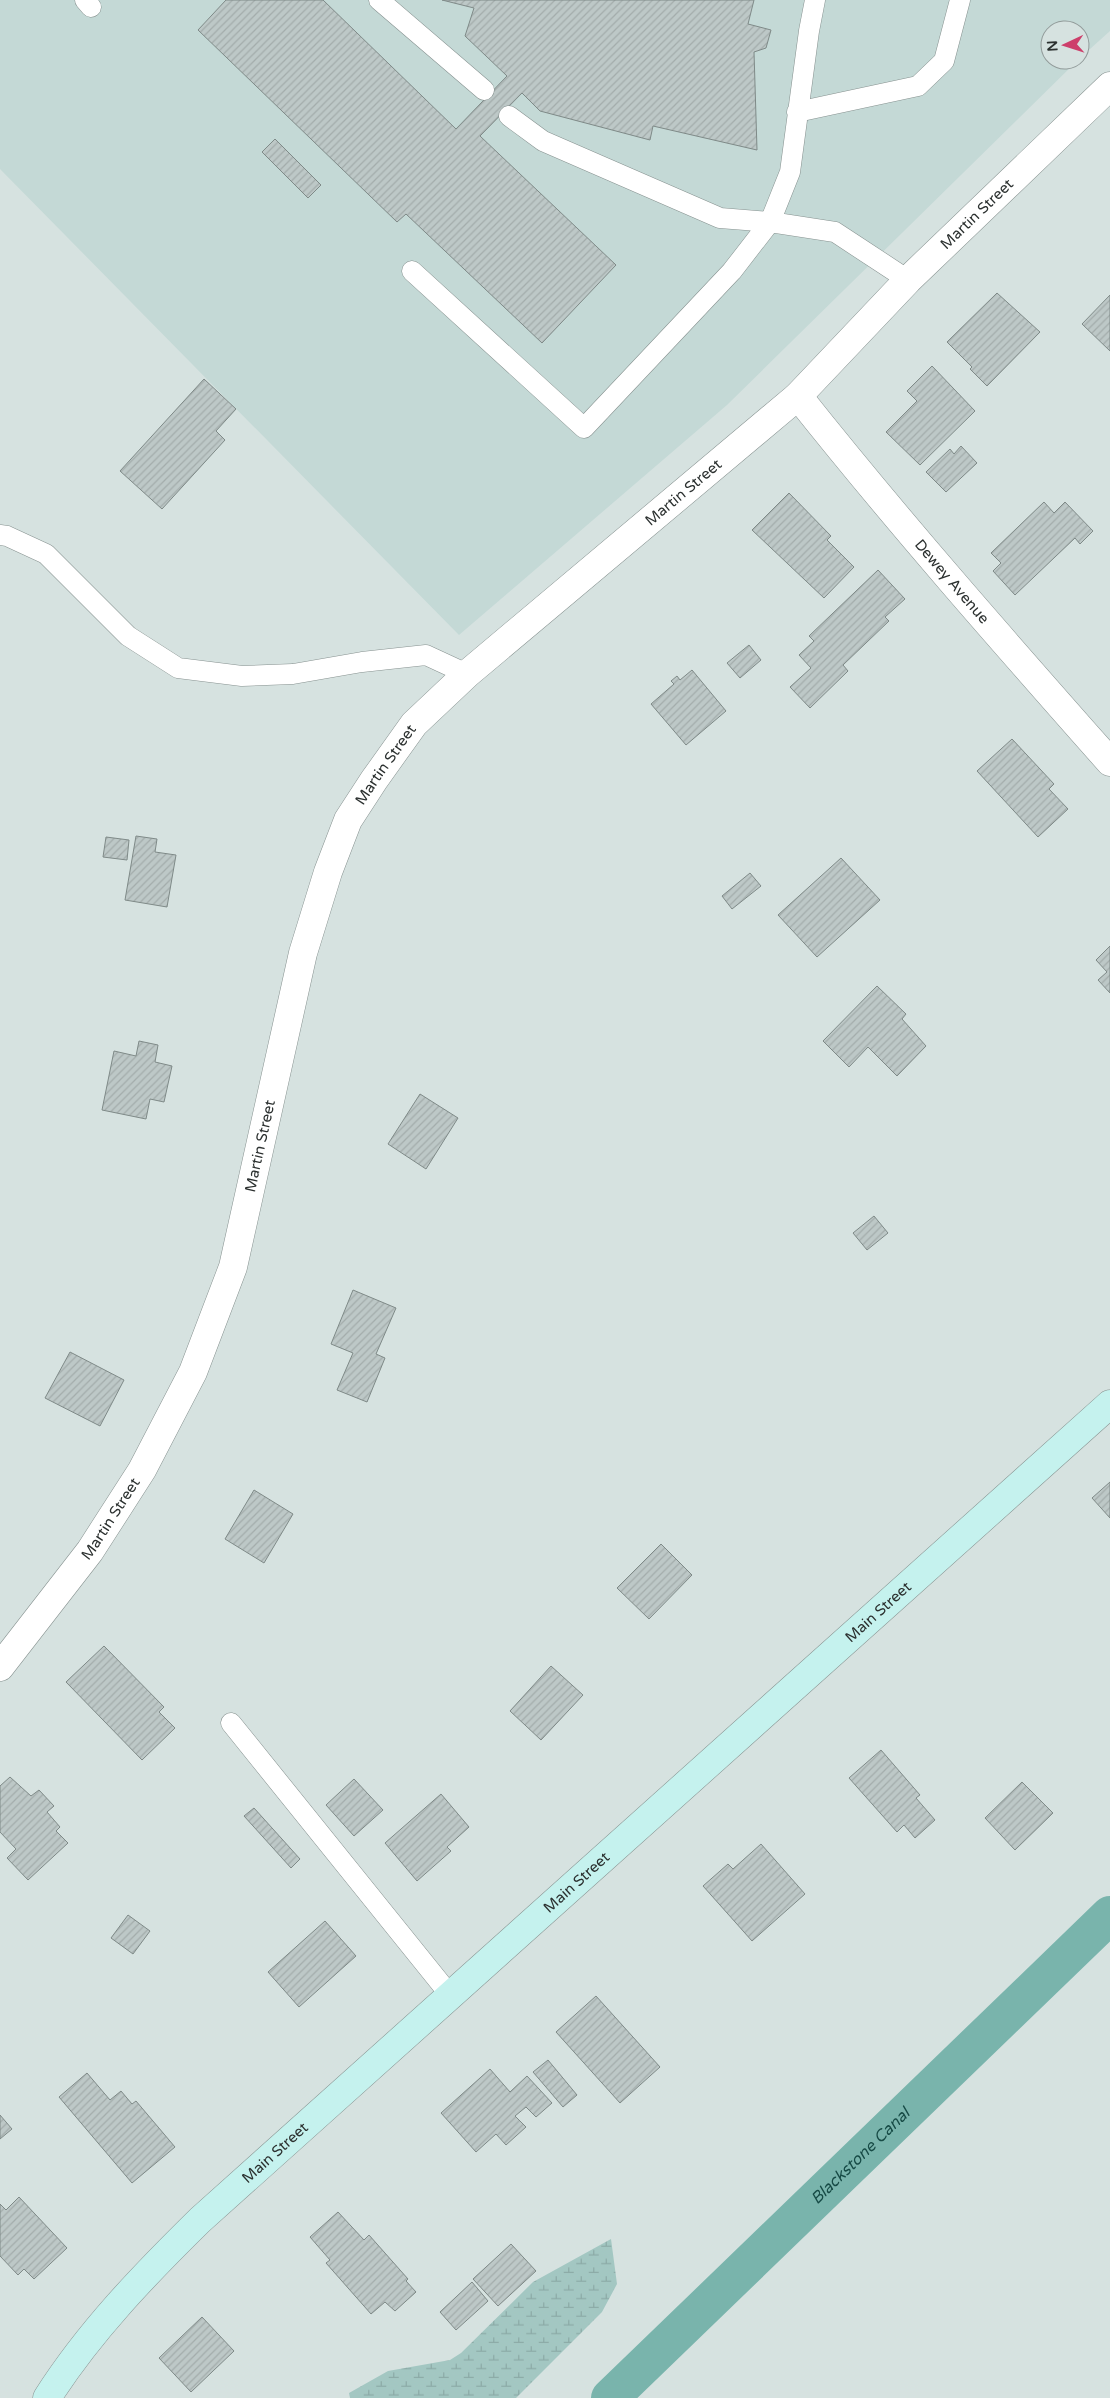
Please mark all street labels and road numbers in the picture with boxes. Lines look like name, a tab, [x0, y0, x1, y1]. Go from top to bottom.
street label: Martin Street	[937, 175, 1017, 253]
street label: Martin Street	[641, 455, 725, 529]
street label: Dewey Avenue	[911, 536, 993, 627]
street label: Martin Street	[351, 721, 420, 808]
street label: Martin Street	[241, 1098, 279, 1194]
street label: Martin Street	[77, 1474, 144, 1564]
street label: Main Street	[841, 1577, 915, 1646]
street label: Main Street	[540, 1848, 614, 1917]
street label: Main Street	[238, 2118, 312, 2187]

